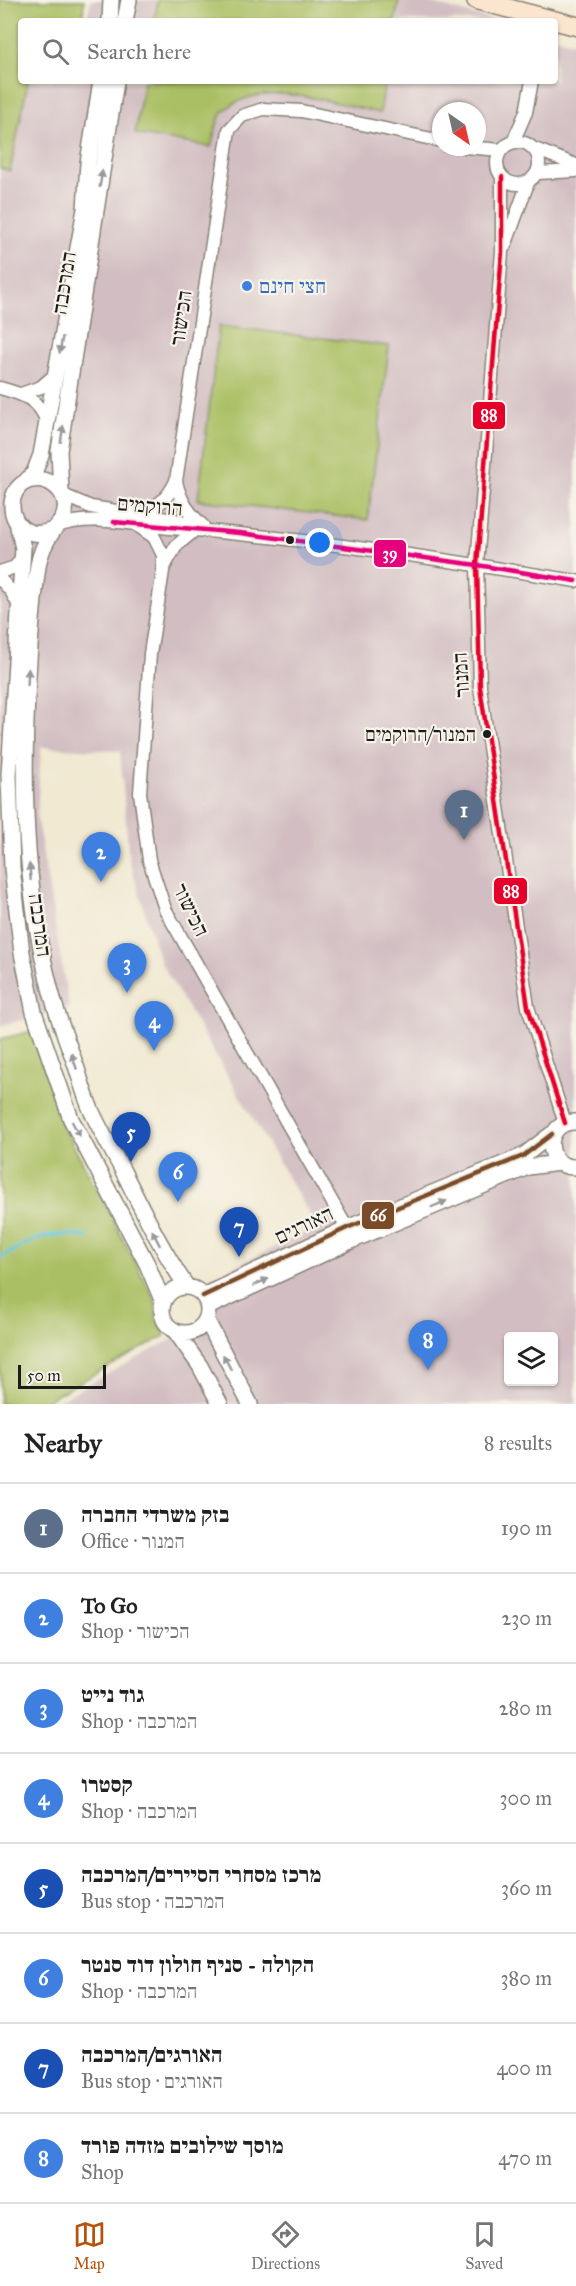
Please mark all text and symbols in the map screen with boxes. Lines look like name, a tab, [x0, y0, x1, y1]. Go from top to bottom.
search box	[18, 18, 558, 84]
icon: search	[39, 35, 72, 68]
text: Search here	[87, 38, 191, 65]
north arrow	[432, 102, 486, 156]
one-way arrow	[97, 169, 106, 188]
street label: המרכבה	[46, 250, 82, 316]
place label: חצי חינם	[259, 273, 326, 299]
marker: חצי חינם	[240, 279, 254, 293]
street label: הכישור	[164, 289, 198, 347]
one-way arrow	[56, 336, 65, 355]
line badge: 88	[472, 401, 506, 430]
text: 88	[480, 406, 498, 425]
one-way arrow	[58, 424, 67, 443]
street label: הרוקמים	[116, 490, 184, 522]
your location	[305, 528, 334, 557]
unlabelled marker	[284, 534, 296, 546]
line badge: 39	[373, 539, 407, 568]
text: 39	[383, 544, 398, 564]
street label: המנור	[446, 652, 476, 698]
one-way arrow	[24, 668, 33, 687]
place label: המנור/הרוקמים	[365, 722, 476, 746]
marker: המנור/הרוקמים	[481, 728, 493, 740]
pin: 1	[444, 790, 484, 840]
pin: 2	[82, 832, 120, 882]
one-way arrow	[25, 862, 35, 881]
line badge: 88	[493, 877, 528, 905]
street label: הכישור	[167, 879, 215, 941]
text: 88	[502, 882, 520, 901]
street label: המרכבה	[23, 892, 57, 958]
pin: 3	[108, 944, 146, 993]
pin: 4	[134, 1002, 174, 1051]
one-way arrow	[69, 1052, 79, 1070]
pin: 5	[112, 1112, 150, 1162]
one-way arrow	[71, 1120, 81, 1137]
pin: 6	[158, 1152, 198, 1202]
one-way arrow	[431, 1199, 449, 1209]
street label: האורגים	[270, 1200, 338, 1250]
line badge: 66	[361, 1201, 395, 1230]
text: 66	[370, 1206, 387, 1225]
pin: 7	[220, 1208, 258, 1257]
one-way arrow	[152, 1229, 161, 1246]
one-way arrow	[252, 1278, 269, 1287]
pin: 8	[408, 1320, 448, 1370]
map controls	[504, 1332, 558, 1386]
button: layers	[504, 1332, 558, 1386]
one-way arrow	[222, 1353, 232, 1370]
scale bar	[18, 1362, 106, 1390]
text: 50 m	[27, 1366, 61, 1385]
text: Nearby	[24, 1427, 102, 1459]
text: 8 results	[484, 1431, 552, 1455]
text: בזק משרדי החברה	[81, 1501, 229, 1528]
text: 1	[40, 1516, 47, 1540]
text: 190 m	[501, 1516, 552, 1540]
text: Office · המנור	[81, 1529, 185, 1553]
text: To Go	[81, 1592, 138, 1619]
text: 2	[39, 1606, 48, 1630]
text: 230 m	[501, 1606, 552, 1630]
text: Shop · הכישור	[81, 1619, 190, 1643]
text: גוד נייט	[81, 1681, 145, 1708]
text: 3	[40, 1696, 48, 1720]
text: 280 m	[499, 1696, 552, 1720]
text: Shop · המרכבה	[81, 1709, 197, 1733]
text: קסטרו	[81, 1771, 133, 1798]
text: 4	[38, 1786, 49, 1810]
text: 300 m	[500, 1786, 552, 1810]
text: Shop · המרכבה	[81, 1799, 197, 1823]
text: מרכז מסחרי הסיירים/המרכבה	[81, 1861, 321, 1888]
text: 5	[39, 1876, 48, 1900]
text: 360 m	[501, 1876, 552, 1900]
text: Bus stop · המרכבה	[81, 1889, 225, 1913]
text: הקולה - סניף חולון דוד סנטר	[81, 1951, 314, 1978]
text: 6	[38, 1966, 49, 1990]
text: 380 m	[501, 1966, 552, 1990]
text: Shop · המרכבה	[81, 1979, 197, 2003]
text: האורגים/המרכבה	[81, 2041, 222, 2068]
text: 7	[38, 2056, 49, 2080]
text: 400 m	[496, 2056, 552, 2080]
text: Bus stop · האורגים	[81, 2069, 223, 2093]
text: מוסך שילובים מזדה פורד	[81, 2132, 284, 2159]
text: 8	[38, 2146, 49, 2170]
text: 470 m	[498, 2146, 552, 2170]
text: Shop	[81, 2160, 124, 2184]
tab: Map	[73, 2218, 106, 2273]
tab: Directions	[251, 2218, 320, 2273]
tab: Saved	[465, 2218, 503, 2273]

